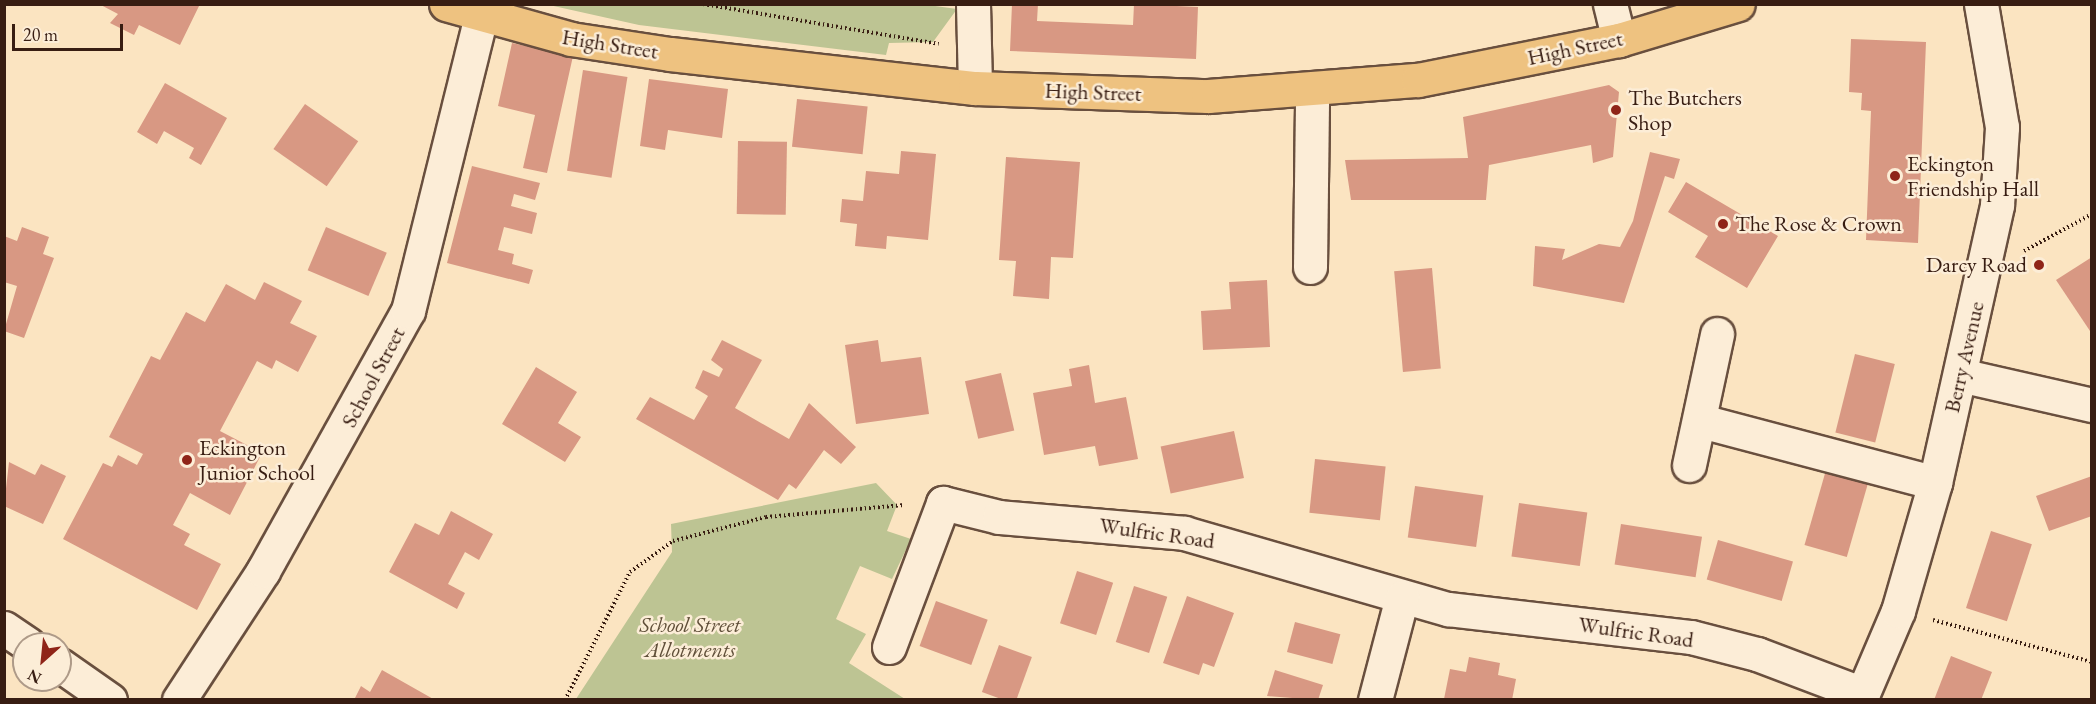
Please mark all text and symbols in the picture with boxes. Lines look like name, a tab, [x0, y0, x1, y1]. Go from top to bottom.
scale bar	[15, 12, 126, 50]
text: 20 m	[23, 23, 58, 46]
street label: High Street	[560, 23, 660, 65]
street label: High Street	[1525, 25, 1625, 71]
street label: High Street	[1044, 77, 1142, 107]
place label: The Butchers Shop	[1628, 84, 1742, 136]
marker: The Butchers Shop	[1609, 103, 1623, 117]
place label: Eckington Friendship Hall	[1907, 150, 2039, 202]
marker: Eckington Friendship Hall	[1888, 169, 1902, 183]
place label: The Rose & Crown	[1735, 211, 1902, 237]
marker: The Rose & Crown	[1716, 217, 1730, 231]
place label: Darcy Road	[1926, 252, 2027, 278]
marker: Darcy Road	[2032, 258, 2046, 272]
street label: Berry Avenue	[1938, 299, 1990, 415]
street label: School Street	[336, 322, 410, 432]
place label: Eckington Junior School	[199, 434, 315, 486]
marker: Eckington Junior School	[180, 453, 194, 467]
street label: Wulfric Road	[1098, 512, 1216, 554]
park label: School Street Allotments	[640, 611, 740, 662]
street label: Wulfric Road	[1577, 611, 1695, 653]
north arrow	[12, 632, 72, 692]
text: N	[24, 664, 45, 689]

